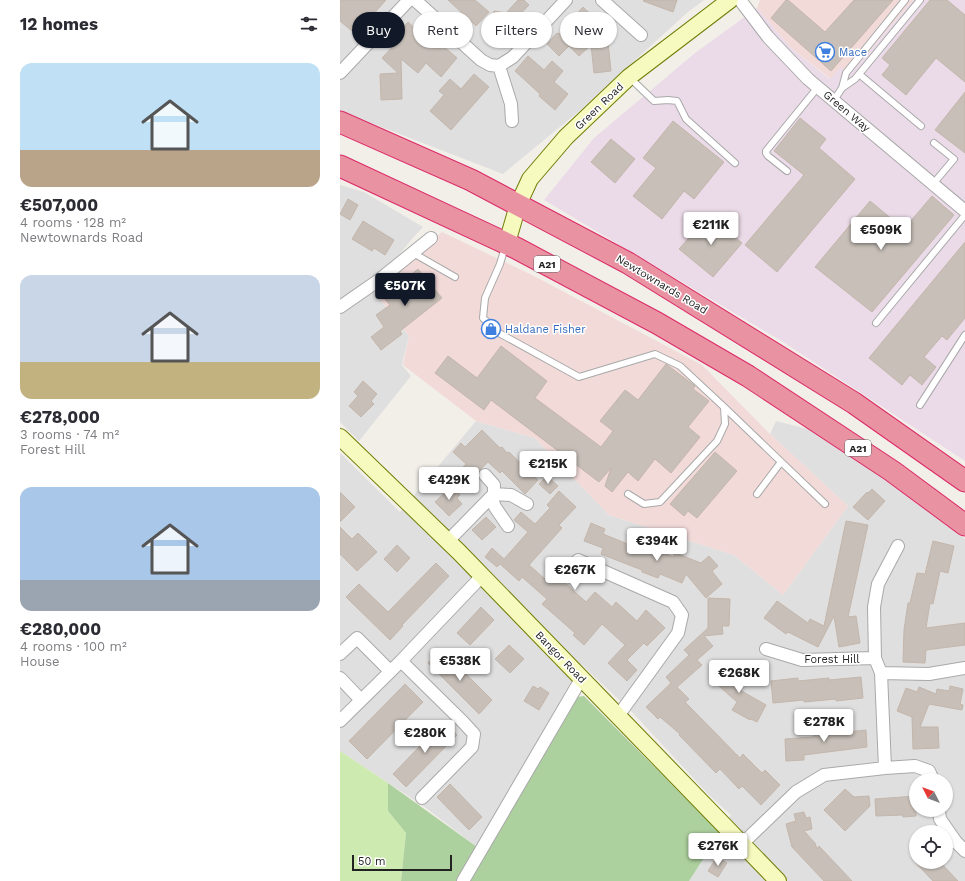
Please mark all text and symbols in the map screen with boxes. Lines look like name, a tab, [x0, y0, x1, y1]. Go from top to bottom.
chip: Buy	[352, 12, 405, 48]
chip: Rent	[413, 12, 473, 48]
chip: Filters	[481, 12, 552, 48]
chip: New	[560, 12, 617, 48]
icon: filters	[298, 13, 320, 35]
text: 12 homes	[20, 14, 98, 34]
supermarket icon: Mace	[814, 41, 836, 63]
place label: Mace	[839, 46, 867, 59]
street label: Green Road	[572, 80, 626, 133]
street label: Green Way	[821, 88, 873, 135]
icon: home	[134, 89, 206, 161]
text: €507,000	[20, 195, 98, 215]
pin: €211K	[683, 212, 739, 246]
text: 4 rooms · 128 m²	[20, 215, 126, 230]
text: €211K	[692, 217, 730, 232]
pin: €509K	[853, 217, 909, 251]
text: €509K	[860, 222, 902, 237]
text: Newtownards Road	[20, 230, 143, 245]
street label: Newtownards Road	[614, 252, 710, 317]
road number: A21	[534, 256, 560, 272]
pin: €507K	[377, 273, 433, 307]
text: €507K	[384, 278, 426, 293]
icon: home	[134, 301, 206, 373]
shop icon: Haldane Fisher	[480, 318, 502, 340]
place label: Haldane Fisher	[505, 323, 586, 336]
text: €278,000	[20, 407, 100, 427]
text: 3 rooms · 74 m²	[20, 427, 119, 442]
road number: A21	[845, 440, 871, 456]
text: Forest Hill	[20, 442, 85, 457]
pin: €215K	[520, 451, 576, 485]
text: €215K	[528, 456, 568, 471]
pin: €429K	[421, 467, 477, 501]
text: €429K	[428, 472, 470, 487]
icon: home	[134, 513, 206, 585]
pin: €394K	[629, 528, 685, 562]
text: €394K	[636, 533, 678, 548]
pin: €267K	[547, 557, 603, 591]
text: €267K	[554, 562, 596, 577]
text: €280,000	[20, 619, 101, 639]
street label: Bangor Road	[533, 629, 589, 686]
text: 4 rooms · 100 m²	[20, 639, 127, 654]
pin: €538K	[432, 648, 488, 682]
text: €538K	[439, 653, 481, 668]
street label: Forest Hill	[804, 653, 860, 666]
text: House	[20, 654, 60, 669]
pin: €268K	[711, 660, 767, 694]
text: €268K	[718, 665, 760, 680]
pin: €278K	[796, 709, 852, 743]
text: €278K	[803, 714, 845, 729]
pin: €280K	[397, 720, 453, 754]
text: €280K	[404, 725, 446, 740]
north arrow	[909, 773, 953, 817]
map controls	[909, 773, 953, 869]
button: locate	[909, 825, 953, 869]
pin: €276K	[690, 833, 746, 867]
text: €276K	[697, 838, 739, 853]
scale bar	[352, 853, 452, 872]
text: 50 m	[358, 855, 385, 868]

